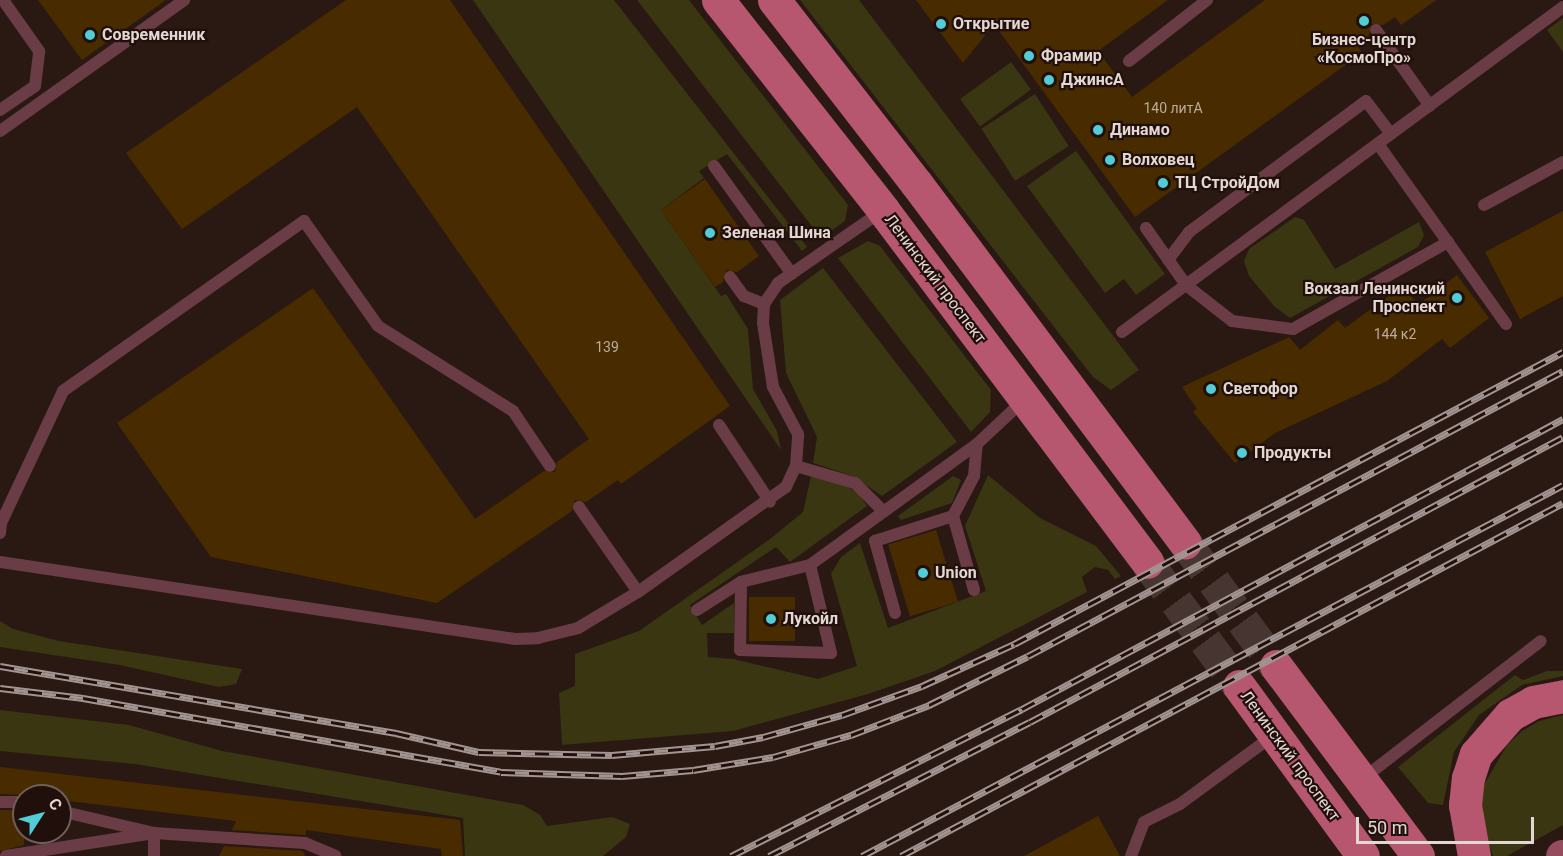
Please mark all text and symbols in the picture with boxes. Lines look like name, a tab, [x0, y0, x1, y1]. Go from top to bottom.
place label: Открытие	[953, 14, 1029, 34]
marker: Бизнес-центр «КосмоПро»	[1357, 14, 1371, 28]
marker: Открытие	[934, 17, 948, 31]
place label: Современник	[102, 25, 205, 45]
marker: Современник	[83, 28, 97, 42]
place label: Бизнес-центр «КосмоПро»	[1312, 30, 1416, 68]
place label: Фрамир	[1041, 46, 1102, 66]
marker: Фрамир	[1022, 49, 1036, 63]
place label: ДжинсА	[1061, 70, 1124, 90]
marker: ДжинсА	[1042, 73, 1056, 87]
house number: 140 литА	[1143, 100, 1203, 116]
place label: Динамо	[1110, 120, 1170, 140]
marker: Динамо	[1091, 123, 1105, 137]
place label: Волховец	[1122, 150, 1195, 170]
marker: Волховец	[1103, 153, 1117, 167]
place label: ТЦ СтройДом	[1175, 173, 1280, 193]
marker: ТЦ СтройДом	[1156, 176, 1170, 190]
street label: Ленинский проспект	[880, 211, 990, 347]
place label: Зеленая Шина	[722, 223, 831, 243]
marker: Зеленая Шина	[703, 226, 717, 240]
place label: Вокзал Ленинский Проспект	[1304, 279, 1445, 317]
marker: Вокзал Ленинский Проспект	[1450, 291, 1464, 305]
house number: 144 к2	[1374, 326, 1416, 342]
house number: 139	[595, 339, 619, 355]
place label: Светофор	[1223, 379, 1298, 399]
marker: Светофор	[1204, 382, 1218, 396]
place label: Продукты	[1254, 443, 1331, 463]
marker: Продукты	[1235, 446, 1249, 460]
place label: Union	[935, 563, 977, 583]
marker: Union	[916, 566, 930, 580]
place label: Лукойл	[783, 609, 838, 629]
marker: Лукойл	[764, 612, 778, 626]
street label: Ленинский проспект	[1236, 687, 1344, 825]
north arrow	[12, 784, 72, 844]
text: С	[45, 794, 66, 814]
scale bar	[1359, 805, 1538, 843]
text: 50 m	[1367, 817, 1407, 838]

